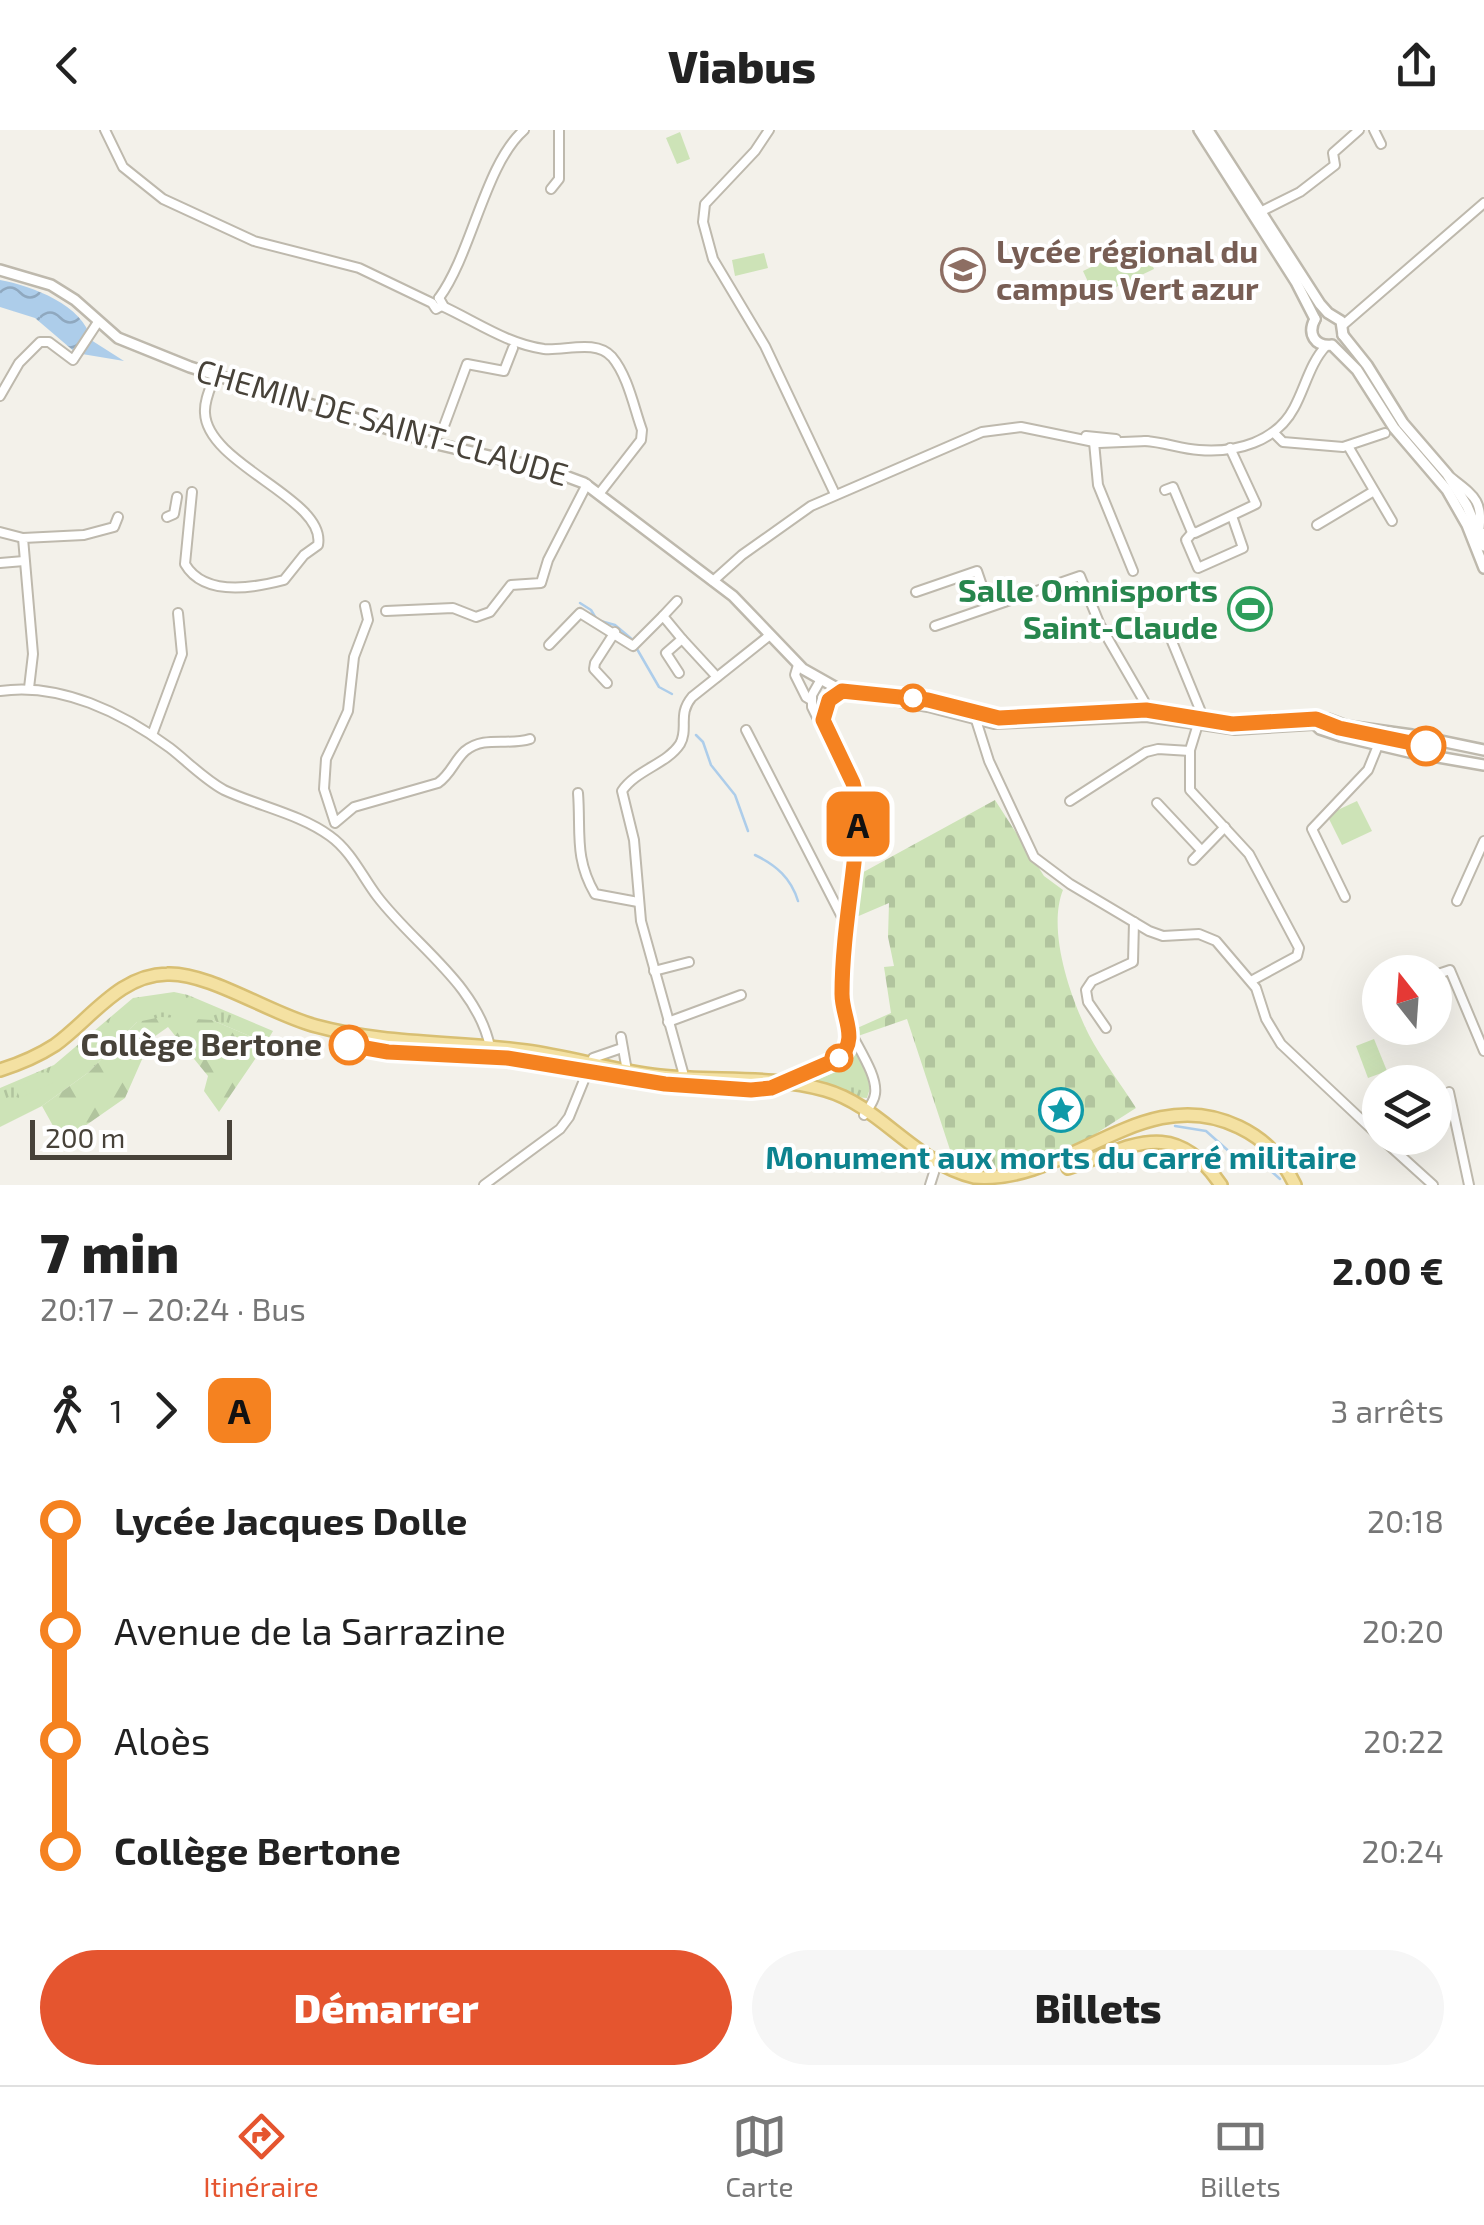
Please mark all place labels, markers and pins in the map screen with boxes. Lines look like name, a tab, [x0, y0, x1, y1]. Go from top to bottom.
place label: Lycée régional du campus Vert azur	[996, 231, 1259, 306]
school or university icon: Lycée régional du campus Vert azur	[940, 247, 986, 293]
place label: Salle Omnisports Saint-Claude	[958, 570, 1218, 645]
sports icon: Salle Omnisports Saint-Claude	[1227, 586, 1273, 632]
unlabelled marker	[900, 685, 926, 711]
unlabelled marker	[1407, 727, 1445, 765]
place label: Collège Bertone	[80, 1024, 322, 1062]
marker: Collège Bertone	[330, 1026, 368, 1064]
unlabelled marker	[826, 1045, 852, 1071]
place icon: Monument aux morts du carré militaire	[1038, 1087, 1084, 1133]
place label: Monument aux morts du carré militaire	[765, 1137, 1357, 1175]

